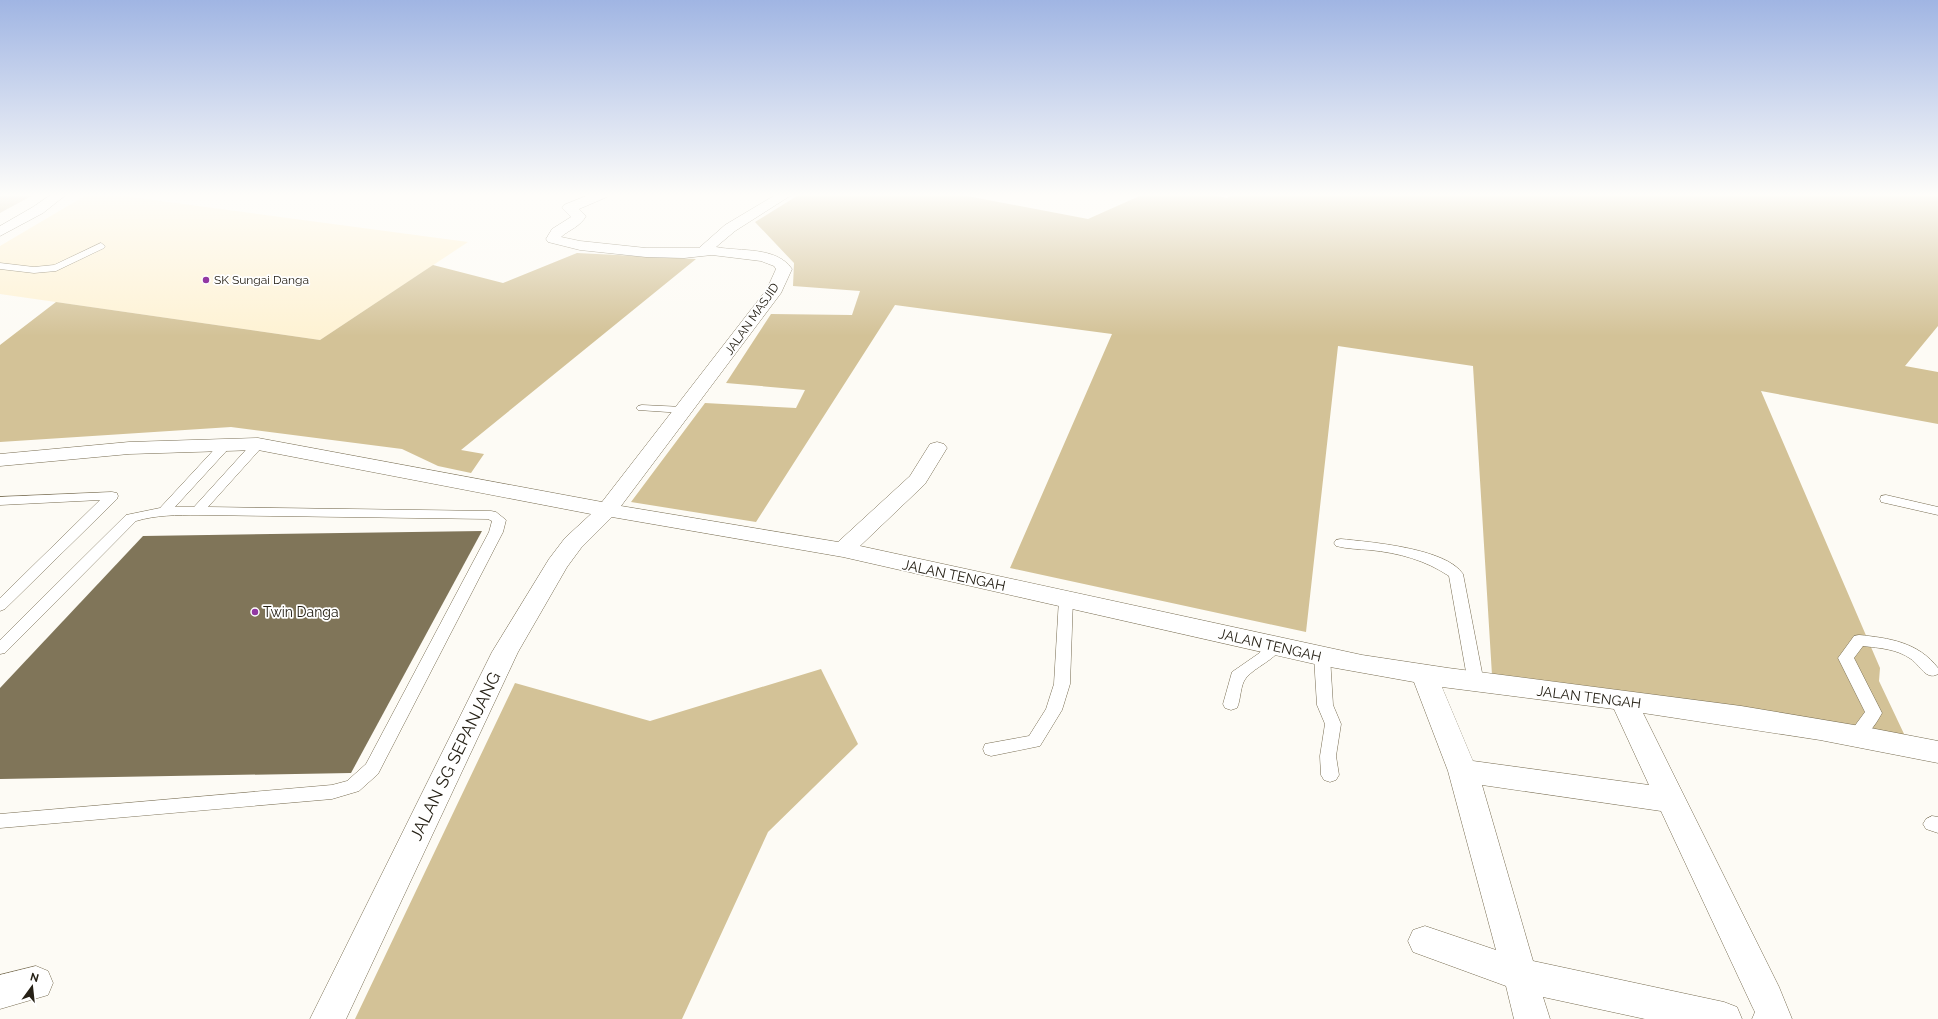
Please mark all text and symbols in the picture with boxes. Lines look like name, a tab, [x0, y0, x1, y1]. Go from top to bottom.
place label: SK Sungai Danga	[214, 273, 309, 287]
marker: SK Sungai Danga	[201, 275, 211, 285]
street label: JALAN MASJID	[722, 280, 782, 358]
street label: JALAN TENGAH	[901, 556, 1007, 594]
place label: Twin Danga	[263, 604, 339, 620]
marker: Twin Danga	[250, 607, 260, 617]
street label: JALAN TENGAH	[1217, 625, 1323, 665]
street label: JALAN SG SEPANJANG	[406, 669, 504, 843]
street label: JALAN TENGAH	[1536, 683, 1642, 711]
north arrow	[12, 967, 52, 1007]
text: N	[29, 970, 40, 985]

